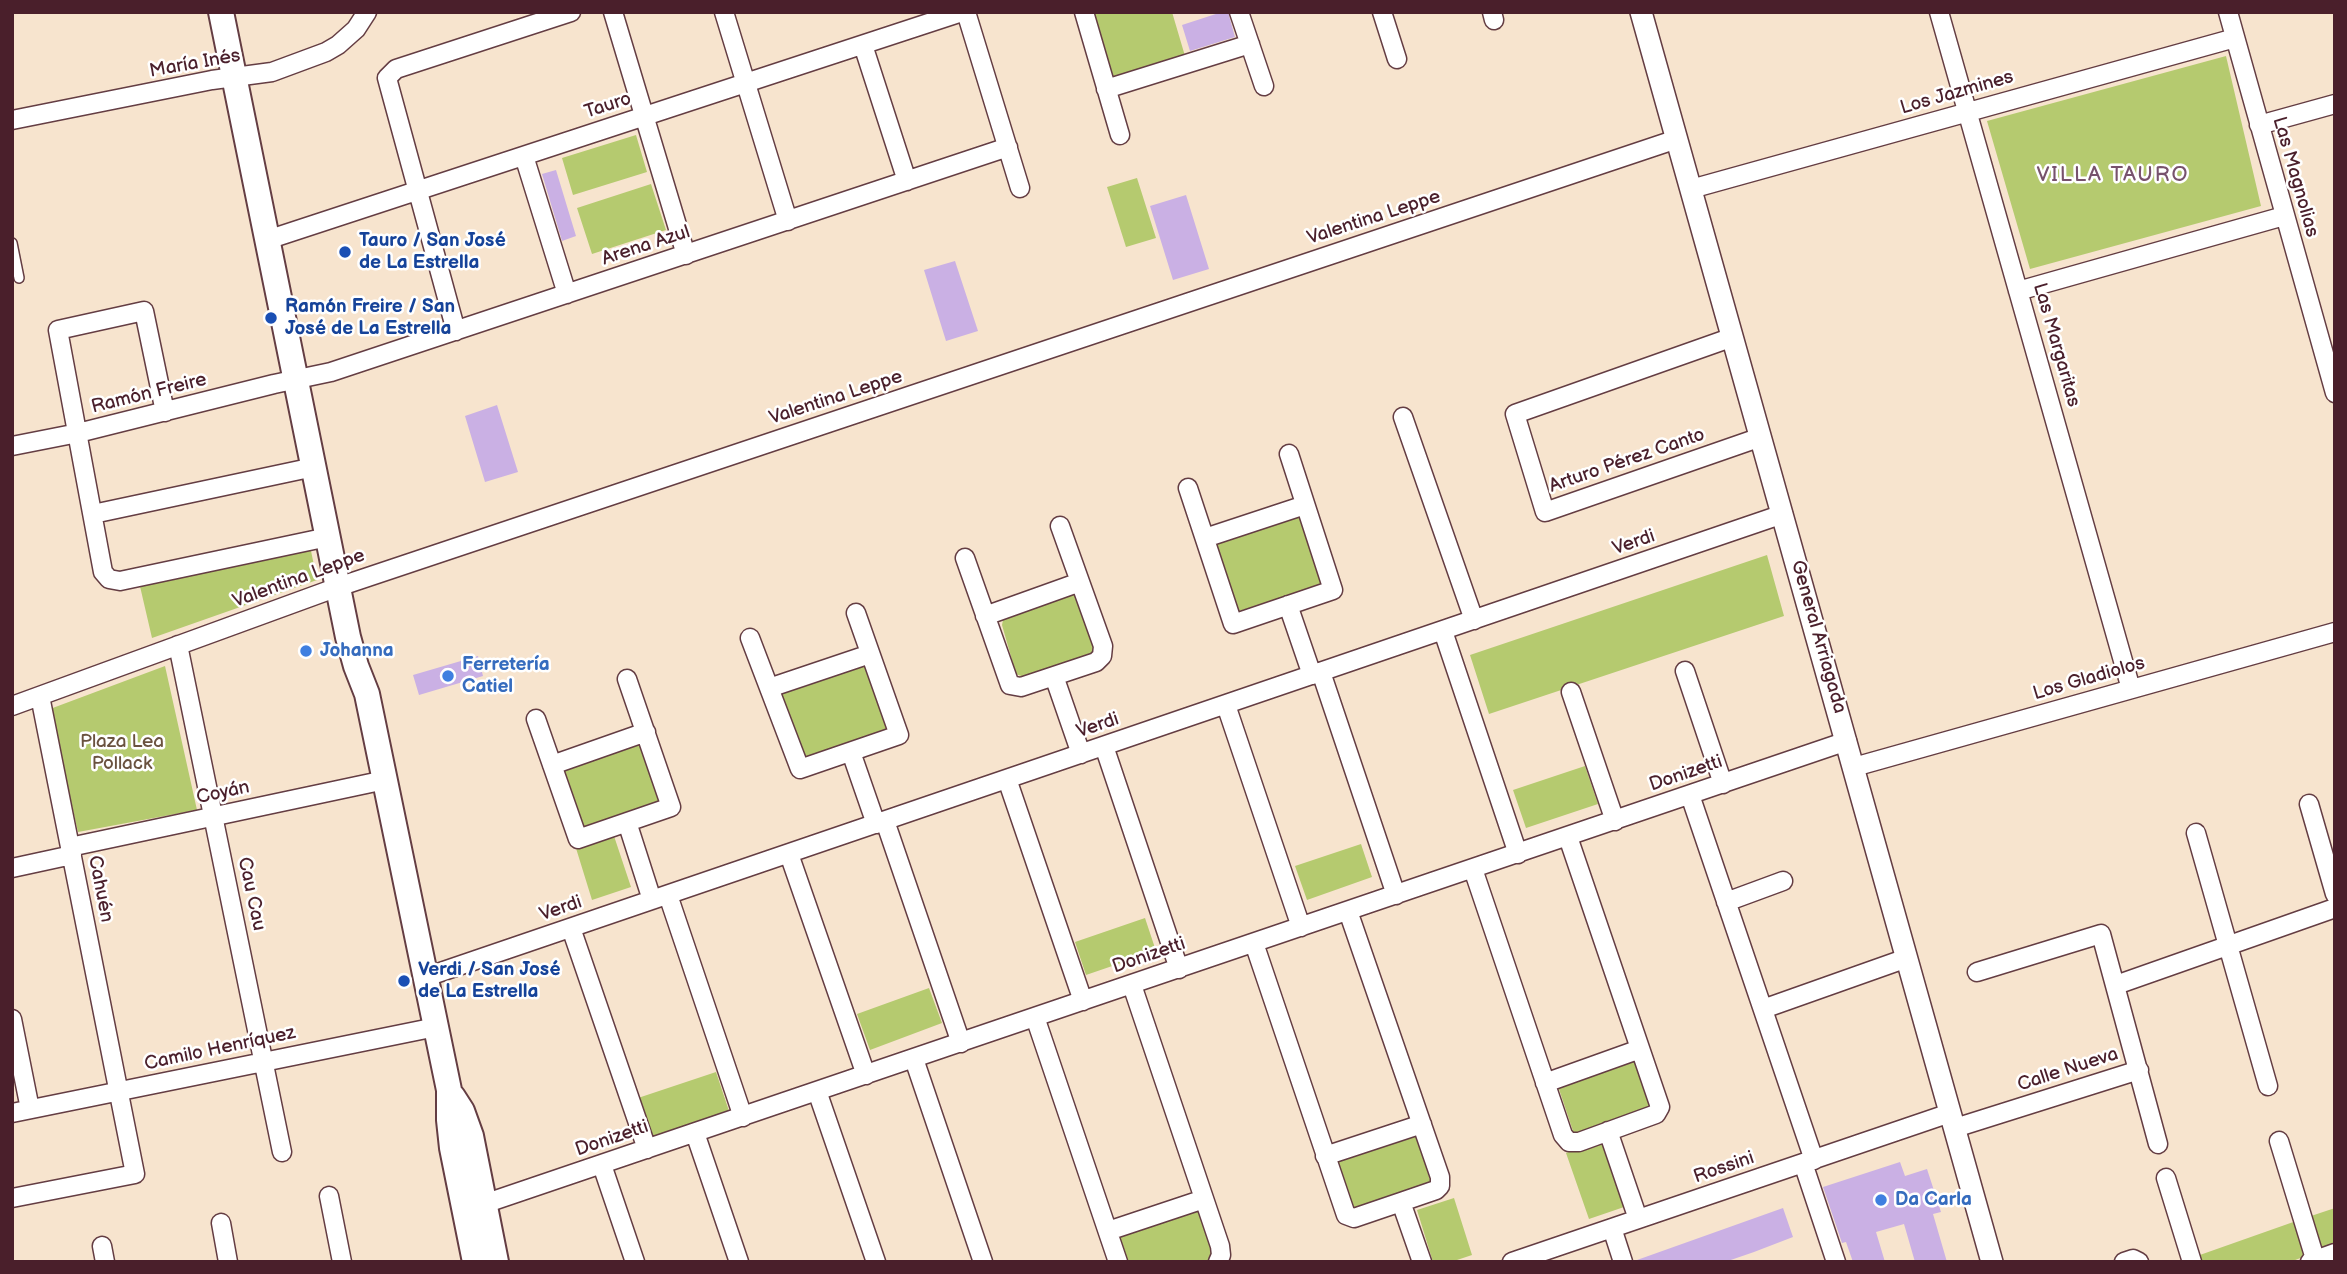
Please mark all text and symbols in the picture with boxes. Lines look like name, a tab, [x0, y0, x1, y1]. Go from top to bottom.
street label: María Inés	[148, 45, 242, 83]
street label: Los Jazmines	[1898, 66, 2016, 120]
street label: Tauro	[582, 88, 634, 124]
street label: Las Magnolias	[2267, 114, 2323, 240]
district label: VILLA TAURO	[2038, 163, 2188, 189]
street label: Valentina Leppe	[1304, 186, 1444, 250]
street label: Arena Azul	[599, 221, 693, 271]
place label: Tauro / San José de La Estrella	[359, 230, 506, 274]
marker: Tauro / San José de La Estrella	[337, 244, 353, 260]
street label: Las Margaritas	[2027, 280, 2085, 410]
place label: Ramón Freire / San José de La Estrella	[285, 296, 455, 340]
marker: Ramón Freire / San José de La Estrella	[263, 310, 279, 326]
street label: Valentina Leppe	[766, 366, 906, 430]
street label: Ramón Freire	[89, 369, 209, 419]
street label: Arturo Pérez Canto	[1546, 424, 1708, 498]
street label: Verdi	[1610, 525, 1658, 561]
street label: Valentina Leppe	[230, 545, 368, 613]
street label: General Arriagada	[1785, 558, 1851, 716]
place label: Johanna	[320, 640, 394, 662]
marker: Johanna	[298, 643, 314, 659]
street label: Los Gladiolos	[2030, 652, 2148, 706]
place label: Ferretería Catiel	[462, 654, 550, 698]
marker: Ferretería Catiel	[440, 668, 456, 684]
street label: Verdi	[1074, 708, 1122, 744]
park label: Plaza Lea Pollack	[80, 731, 164, 775]
street label: Donizetti	[1646, 751, 1726, 797]
street label: Coyán	[194, 776, 252, 810]
street label: Cahuén	[82, 854, 118, 924]
street label: Cau Cau	[232, 855, 270, 933]
street label: Verdi	[537, 891, 585, 927]
street label: Donizetti	[1109, 933, 1189, 979]
place label: Verdi / San José de La Estrella	[418, 959, 560, 1003]
marker: Verdi / San José de La Estrella	[396, 973, 412, 989]
street label: Camilo Henríquez	[142, 1022, 298, 1076]
street label: Calle Nueva	[2015, 1043, 2121, 1097]
street label: Donizetti	[572, 1116, 652, 1162]
street label: Rossini	[1691, 1147, 1757, 1189]
place label: Da Carla	[1895, 1189, 1972, 1211]
marker: Da Carla	[1873, 1192, 1889, 1208]

